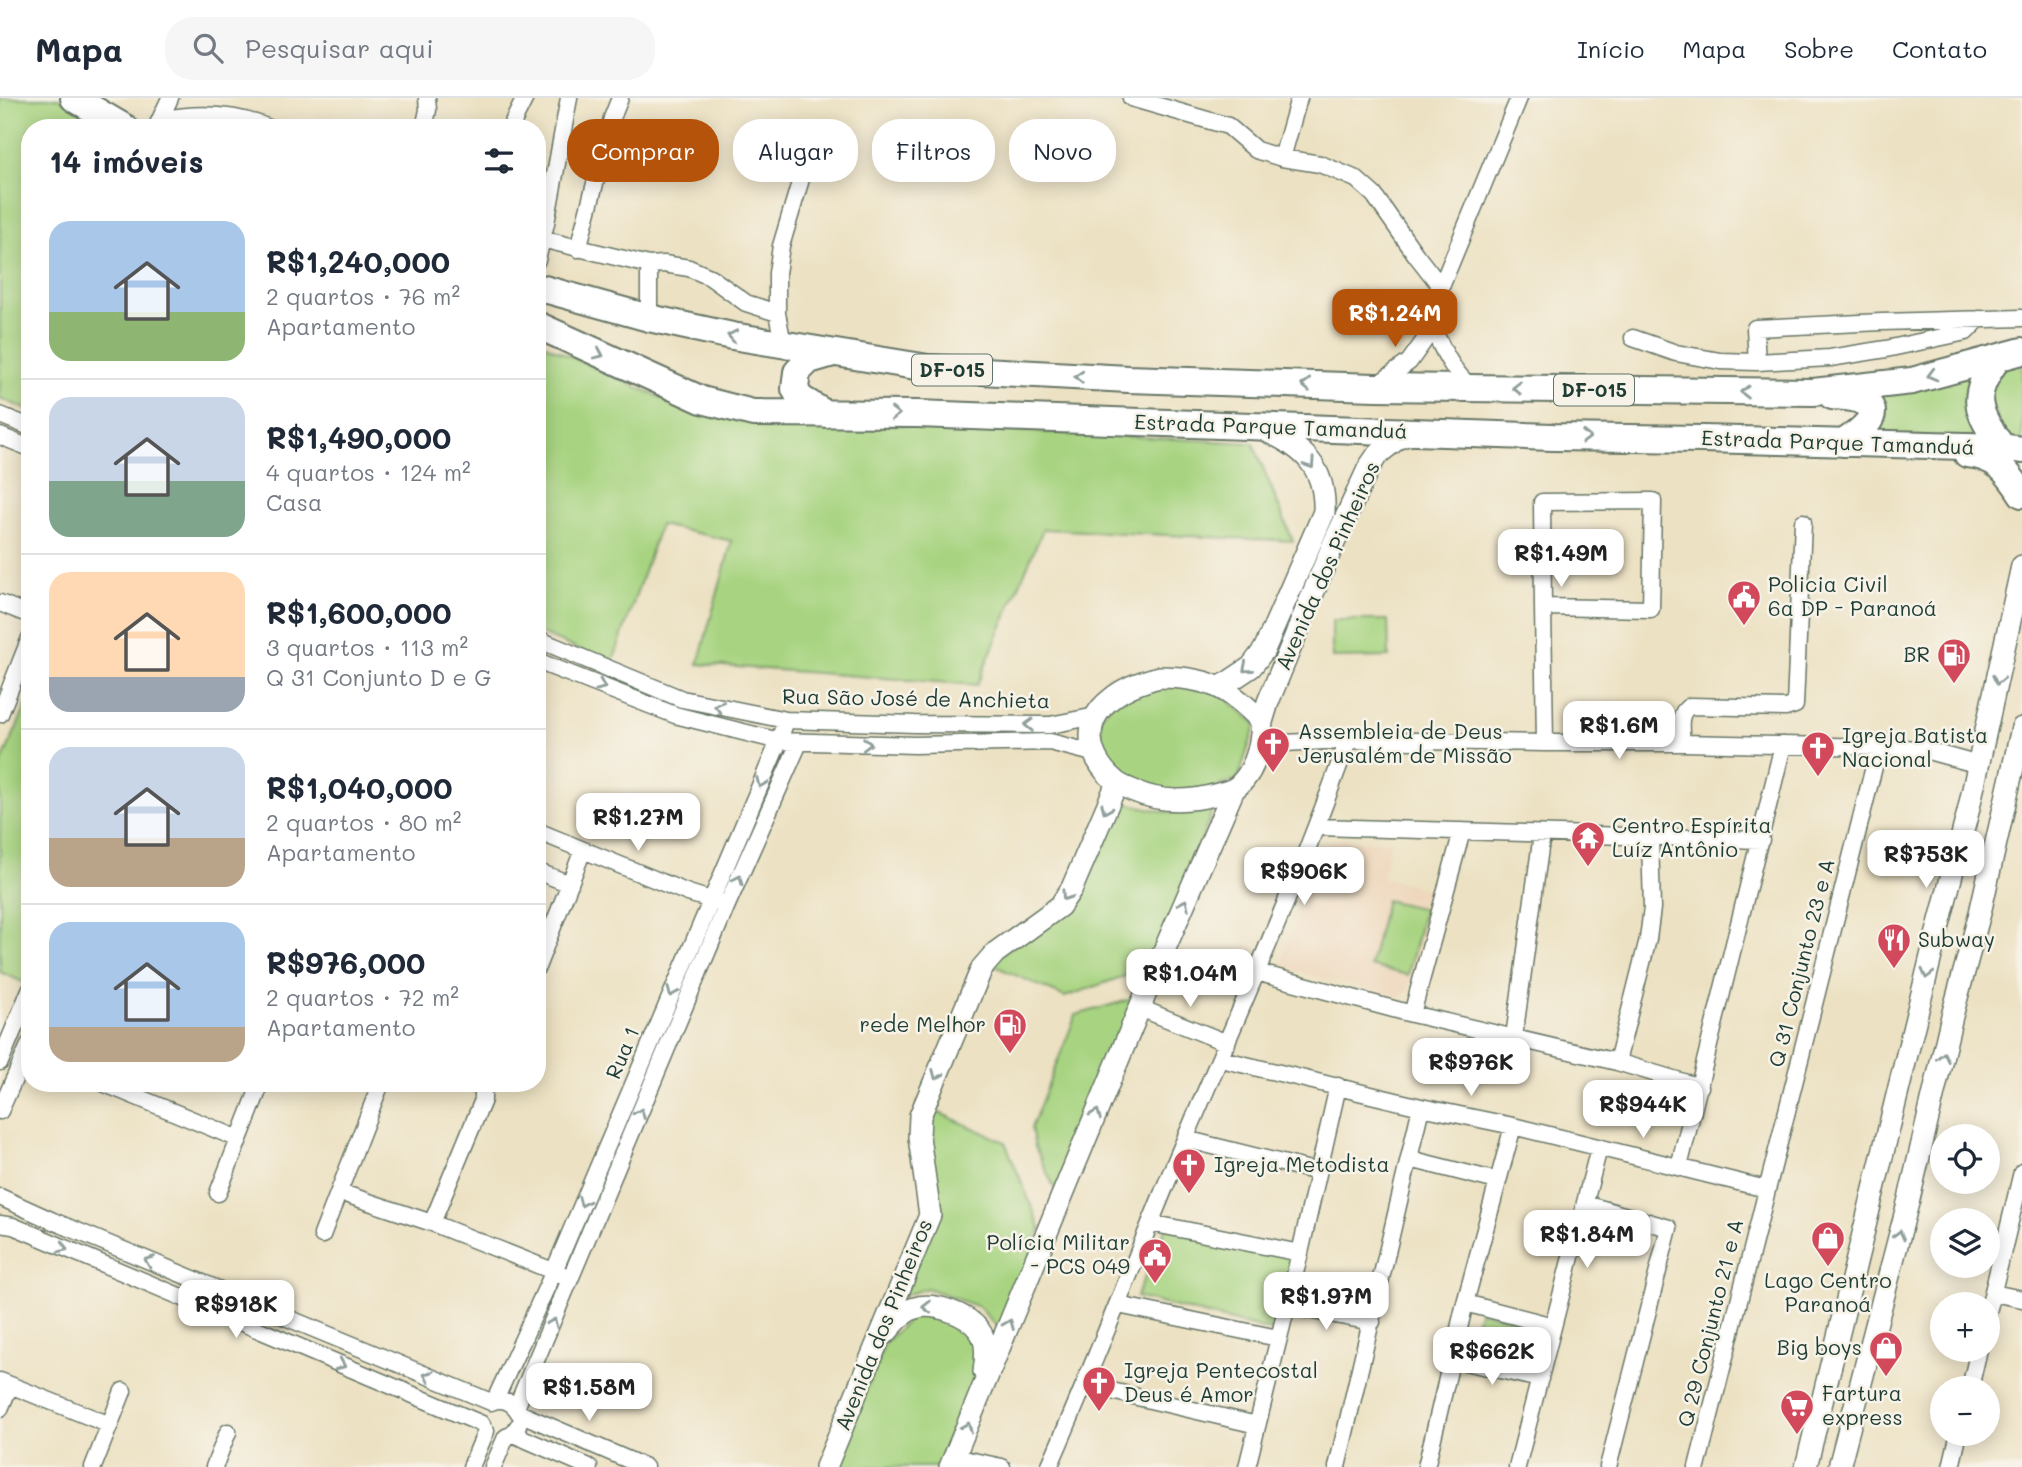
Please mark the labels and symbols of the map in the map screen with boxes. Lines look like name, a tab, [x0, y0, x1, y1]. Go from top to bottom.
pin: R$1.24M	[1330, 289, 1460, 349]
one-way arrow	[726, 329, 738, 344]
one-way arrow	[592, 346, 605, 360]
road number: DF-015	[912, 354, 992, 386]
one-way arrow	[1926, 367, 1938, 382]
one-way arrow	[1073, 369, 1084, 384]
road number: DF-015	[1554, 374, 1634, 406]
one-way arrow	[1301, 377, 1312, 392]
one-way arrow	[1512, 381, 1523, 396]
one-way arrow	[1739, 384, 1749, 400]
one-way arrow	[890, 406, 901, 422]
street label: Estrada Parque Tamanduá	[1134, 407, 1408, 444]
street label: Estrada Parque Tamanduá	[1701, 423, 1975, 460]
one-way arrow	[1581, 430, 1592, 445]
one-way arrow	[1302, 456, 1315, 469]
street label: Avenida dos Pinheiros	[1268, 457, 1385, 674]
pin: R$1.49M	[1496, 530, 1626, 589]
place label: Policia Civil 6a DP - Paranoá	[1768, 570, 1937, 621]
public building icon: Policia Civil 6a DP - Paranoá	[1725, 578, 1763, 627]
fuel station icon: BR	[1935, 636, 1973, 685]
place label: BR	[1903, 640, 1930, 667]
one-way arrow	[1242, 660, 1255, 672]
one-way arrow	[1991, 674, 2006, 686]
one-way arrow	[594, 677, 606, 691]
street label: Rua São José de Anchieta	[782, 682, 1050, 713]
one-way arrow	[713, 701, 725, 716]
pin: R$1.6M	[1562, 702, 1676, 761]
one-way arrow	[1023, 717, 1033, 733]
place label: Assembleia de Deus Jerusalém de Missão	[1298, 717, 1512, 768]
place label: Igreja Batista Nacional	[1842, 721, 1988, 772]
church icon: Assembleia de Deus Jerusalém de Missão	[1254, 725, 1292, 774]
church icon: Igreja Batista Nacional	[1799, 729, 1837, 778]
one-way arrow	[862, 736, 873, 752]
one-way arrow	[755, 776, 769, 788]
pin: R$1.27M	[573, 794, 703, 853]
one-way arrow	[1100, 802, 1114, 814]
place label: Centro Espírita Luíz Antônio	[1612, 811, 1772, 862]
temple icon: Centro Espírita Luíz Antônio	[1569, 819, 1607, 868]
pin: R$753K	[1869, 830, 1983, 890]
pin: R$906K	[1247, 848, 1361, 907]
street label: Q 31 Conjunto 23 e A	[1762, 855, 1840, 1070]
one-way arrow	[730, 875, 744, 888]
one-way arrow	[1061, 889, 1074, 902]
one-way arrow	[1176, 899, 1190, 911]
restaurant icon: Subway	[1875, 921, 1913, 970]
place label: Subway	[1918, 925, 1995, 952]
pin: R$1.04M	[1125, 950, 1255, 1009]
one-way arrow	[1921, 968, 1935, 980]
one-way arrow	[666, 985, 680, 997]
fuel station icon: rede Melhor	[991, 1006, 1029, 1055]
place label: rede Melhor	[860, 1010, 986, 1037]
street label: Rua 1	[599, 1022, 645, 1083]
pin: R$976K	[1414, 1038, 1528, 1098]
one-way arrow	[1935, 1051, 1949, 1063]
one-way arrow	[932, 1068, 946, 1080]
pin: R$944K	[1586, 1080, 1700, 1140]
one-way arrow	[632, 1108, 646, 1120]
one-way arrow	[1088, 1108, 1102, 1121]
church icon: Igreja Metodista	[1170, 1146, 1208, 1195]
place label: Igreja Metodista	[1214, 1150, 1389, 1177]
one-way arrow	[577, 1194, 591, 1207]
pin: R$1.84M	[1522, 1210, 1652, 1270]
street label: Avenida dos Pinheiros	[828, 1215, 937, 1434]
street label: Q 29 Conjunto 21 e A	[1671, 1216, 1748, 1430]
shop icon: Lago Centro Paranoá	[1809, 1219, 1847, 1268]
place label: Polícia Militar - PCS 049	[987, 1228, 1130, 1279]
one-way arrow	[1891, 1229, 1905, 1241]
public building icon: Polícia Militar - PCS 049	[1136, 1236, 1174, 1285]
one-way arrow	[56, 1240, 69, 1254]
one-way arrow	[144, 1255, 157, 1269]
place label: Lago Centro Paranoá	[1764, 1266, 1892, 1317]
pin: R$1.97M	[1261, 1272, 1391, 1332]
pin: R$918K	[179, 1280, 293, 1340]
one-way arrow	[922, 1299, 932, 1315]
one-way arrow	[545, 1318, 559, 1330]
one-way arrow	[1001, 1319, 1015, 1331]
pin: R$662K	[1435, 1328, 1549, 1387]
shop icon: Big boys	[1867, 1329, 1905, 1378]
place label: Big boys	[1777, 1333, 1862, 1360]
place label: Igreja Pentecostal Deus é Amor	[1124, 1356, 1318, 1407]
one-way arrow	[334, 1357, 346, 1371]
pin: R$1.58M	[524, 1364, 654, 1423]
church icon: Igreja Pentecostal Deus é Amor	[1080, 1364, 1118, 1413]
one-way arrow	[422, 1371, 434, 1385]
place label: Fartura express	[1822, 1379, 1903, 1430]
supermarket icon: Fartura express	[1778, 1387, 1816, 1436]
one-way arrow	[958, 1422, 972, 1434]

